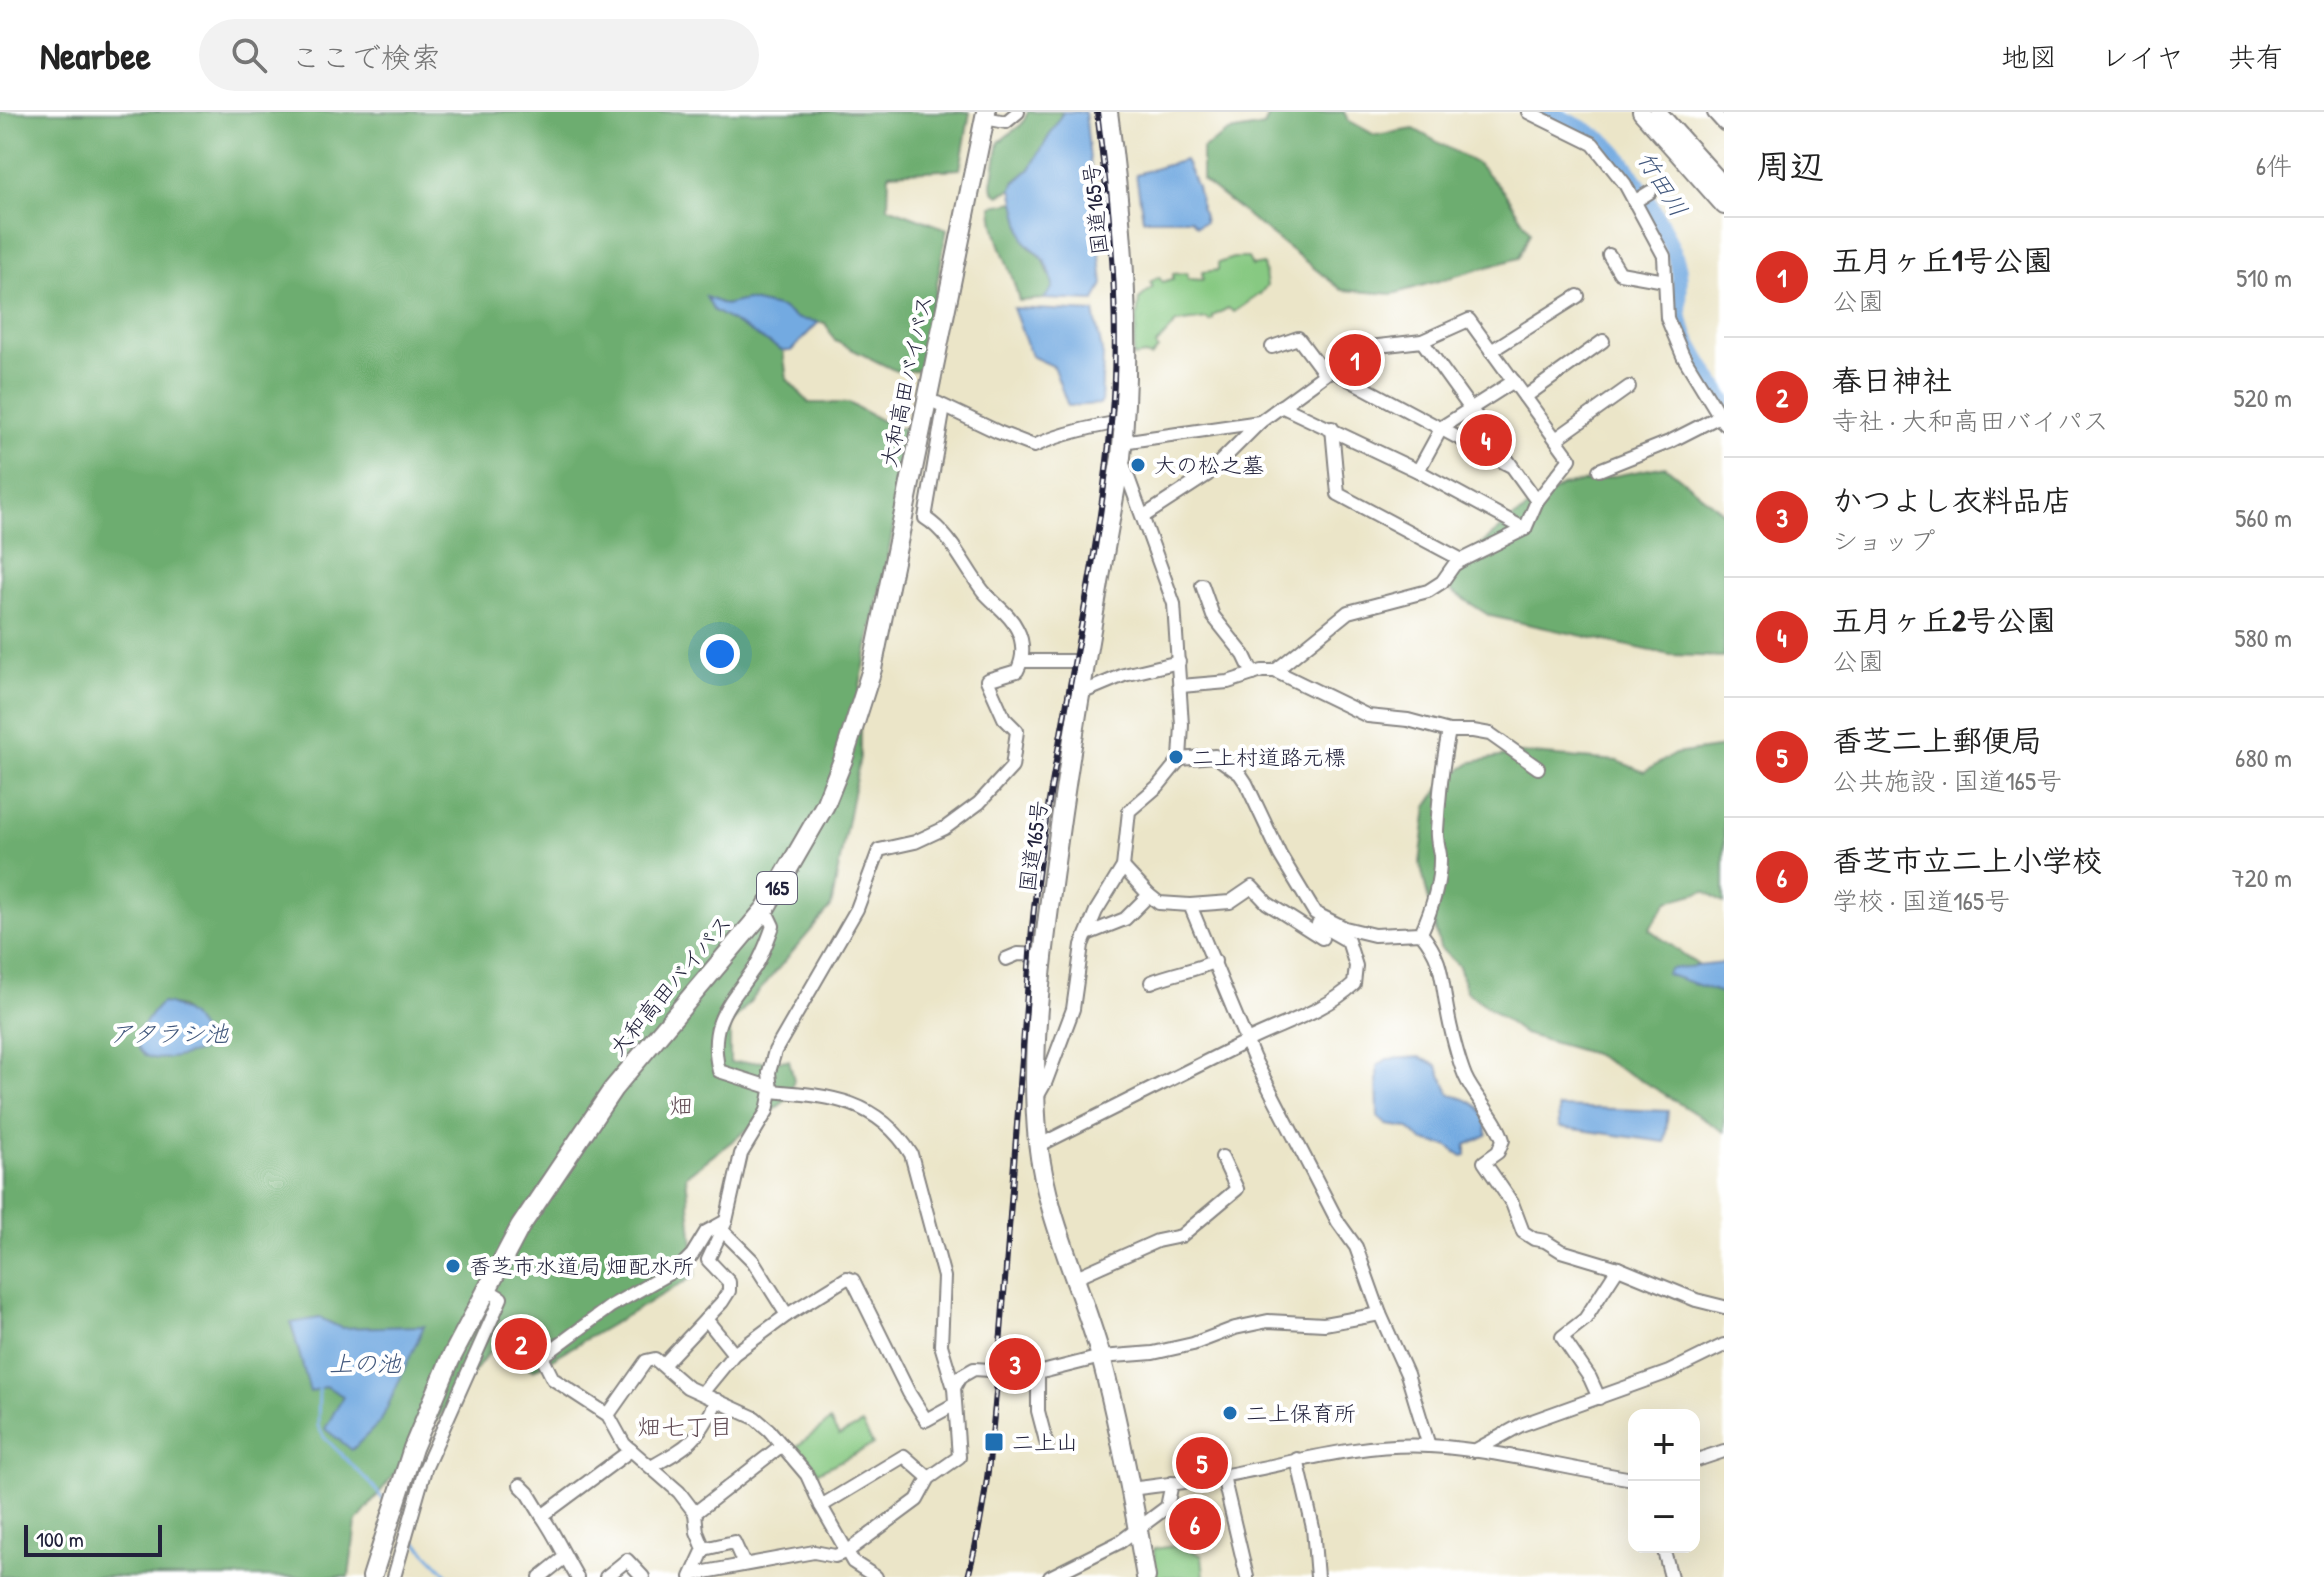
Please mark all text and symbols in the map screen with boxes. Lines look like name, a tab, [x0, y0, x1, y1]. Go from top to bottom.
search box	[199, 19, 759, 91]
text: Nearbee	[40, 29, 151, 81]
icon: search	[227, 33, 271, 77]
text: ここで検索	[291, 37, 441, 77]
text: 地図	[2001, 38, 2057, 76]
text: レイヤ	[2101, 38, 2184, 76]
text: 共有	[2228, 38, 2284, 76]
text: 周辺	[1756, 143, 1824, 189]
water label: 竹田川	[1630, 144, 1695, 222]
text: 6件	[2256, 148, 2292, 183]
street label: 国道165号	[1075, 162, 1115, 256]
text: 五月ヶ丘1号公園	[1832, 240, 2053, 280]
text: 1	[1777, 260, 1787, 295]
text: 510 m	[2236, 260, 2292, 295]
text: 公園	[1832, 283, 1884, 318]
street label: 大和高田バイパス	[873, 292, 939, 470]
pin: 1	[1329, 330, 1381, 390]
text: 春日神社	[1832, 360, 1952, 400]
text: 2	[1776, 380, 1788, 415]
text: 520 m	[2234, 380, 2292, 415]
text: 寺社 · 大和高田バイパス	[1832, 403, 2109, 438]
pin: 4	[1460, 410, 1512, 470]
place label: 大の松之墓	[1154, 450, 1264, 480]
marker: 大の松之墓	[1129, 456, 1147, 474]
text: かつよし衣料品店	[1832, 480, 2072, 520]
text: 3	[1776, 500, 1788, 535]
text: 560 m	[2235, 500, 2292, 535]
text: ショップ	[1832, 523, 1935, 558]
text: 五月ヶ丘2号公園	[1832, 600, 2056, 640]
text: 4	[1777, 620, 1787, 655]
text: 580 m	[2234, 620, 2292, 655]
your location	[700, 634, 740, 674]
text: 公園	[1832, 643, 1884, 678]
text: 香芝二上郵便局	[1832, 720, 2042, 760]
text: 5	[1777, 740, 1788, 775]
text: 680 m	[2235, 740, 2292, 775]
place label: 二上村道路元標	[1192, 742, 1346, 772]
marker: 二上村道路元標	[1167, 748, 1185, 766]
text: 公共施設 · 国道165号	[1832, 763, 2062, 798]
street label: 国道165号	[1012, 798, 1054, 894]
text: 香芝市立二上小学校	[1832, 840, 2102, 880]
text: 6	[1777, 860, 1787, 895]
text: 720 m	[2232, 860, 2292, 895]
road number: 165	[757, 872, 797, 904]
text: 学校 · 国道165号	[1832, 883, 2010, 918]
street label: 大和高田バイパス	[602, 908, 738, 1062]
water label: アタラシ池	[109, 1017, 230, 1049]
district label: 畑	[669, 1089, 693, 1121]
place label: 香芝市水道局 畑配水所	[469, 1251, 694, 1281]
marker: 香芝市水道局 畑配水所	[444, 1257, 462, 1275]
pin: 2	[495, 1314, 547, 1374]
pin: 3	[989, 1334, 1041, 1394]
water label: 上の池	[329, 1347, 402, 1379]
place label: 二上保育所	[1246, 1398, 1356, 1428]
marker: 二上保育所	[1221, 1404, 1239, 1422]
map controls	[1628, 1409, 1700, 1553]
button: +	[1628, 1409, 1700, 1481]
district label: 畑七丁目	[637, 1410, 733, 1442]
place label: 二上山	[1012, 1427, 1078, 1457]
marker: 二上山	[983, 1431, 1005, 1453]
pin: 5	[1176, 1433, 1228, 1493]
button: −	[1628, 1481, 1700, 1553]
pin: 6	[1169, 1494, 1221, 1554]
scale bar	[24, 1521, 162, 1557]
text: 100 m	[36, 1524, 84, 1554]

